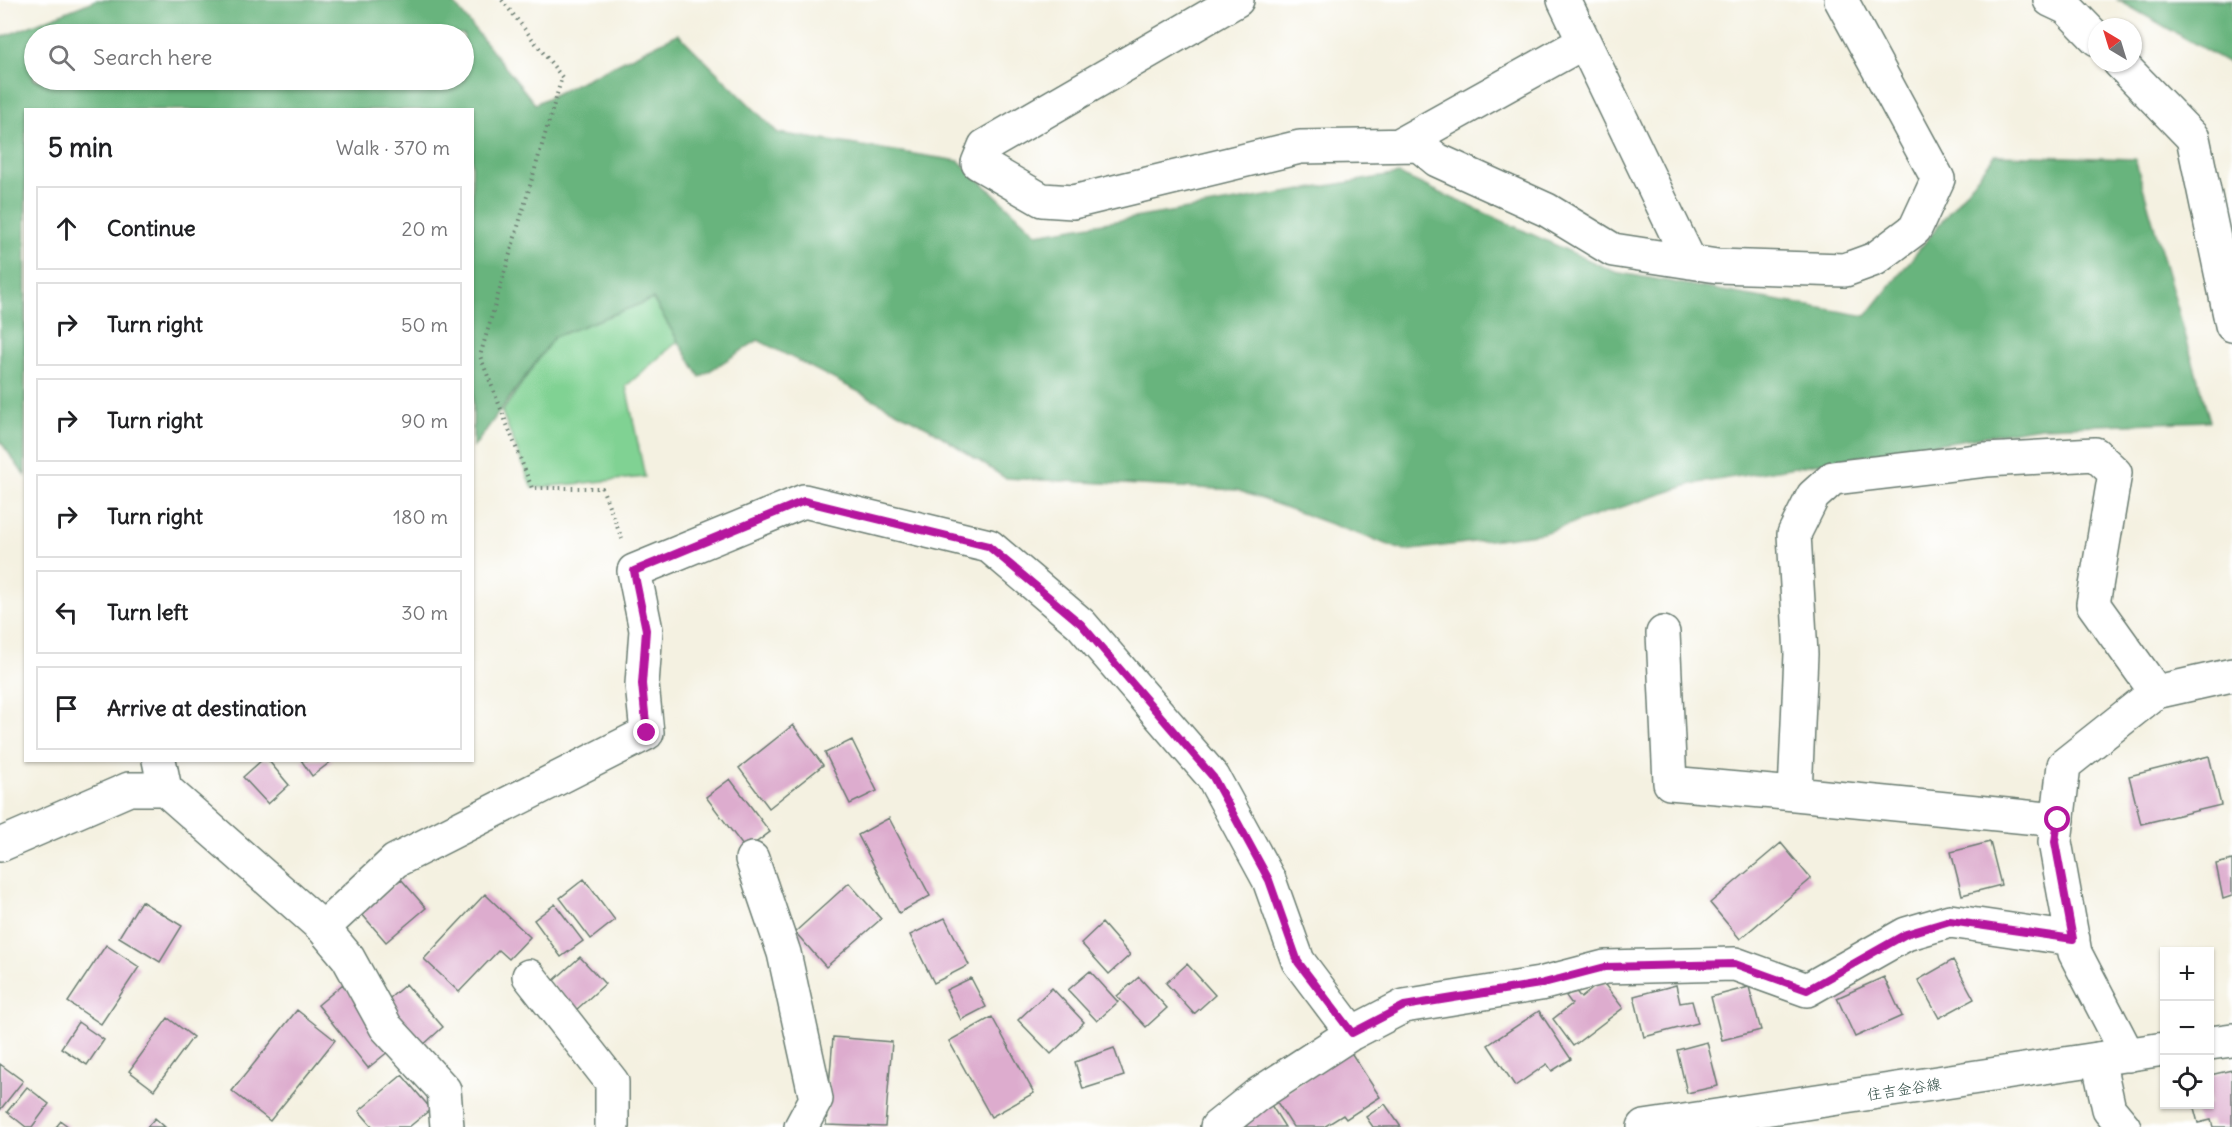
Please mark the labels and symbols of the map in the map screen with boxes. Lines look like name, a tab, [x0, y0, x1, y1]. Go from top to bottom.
north arrow	[2088, 18, 2142, 72]
route end	[633, 719, 659, 745]
route start	[2044, 806, 2070, 832]
street label: 住吉金谷線	[1865, 1074, 1943, 1104]

